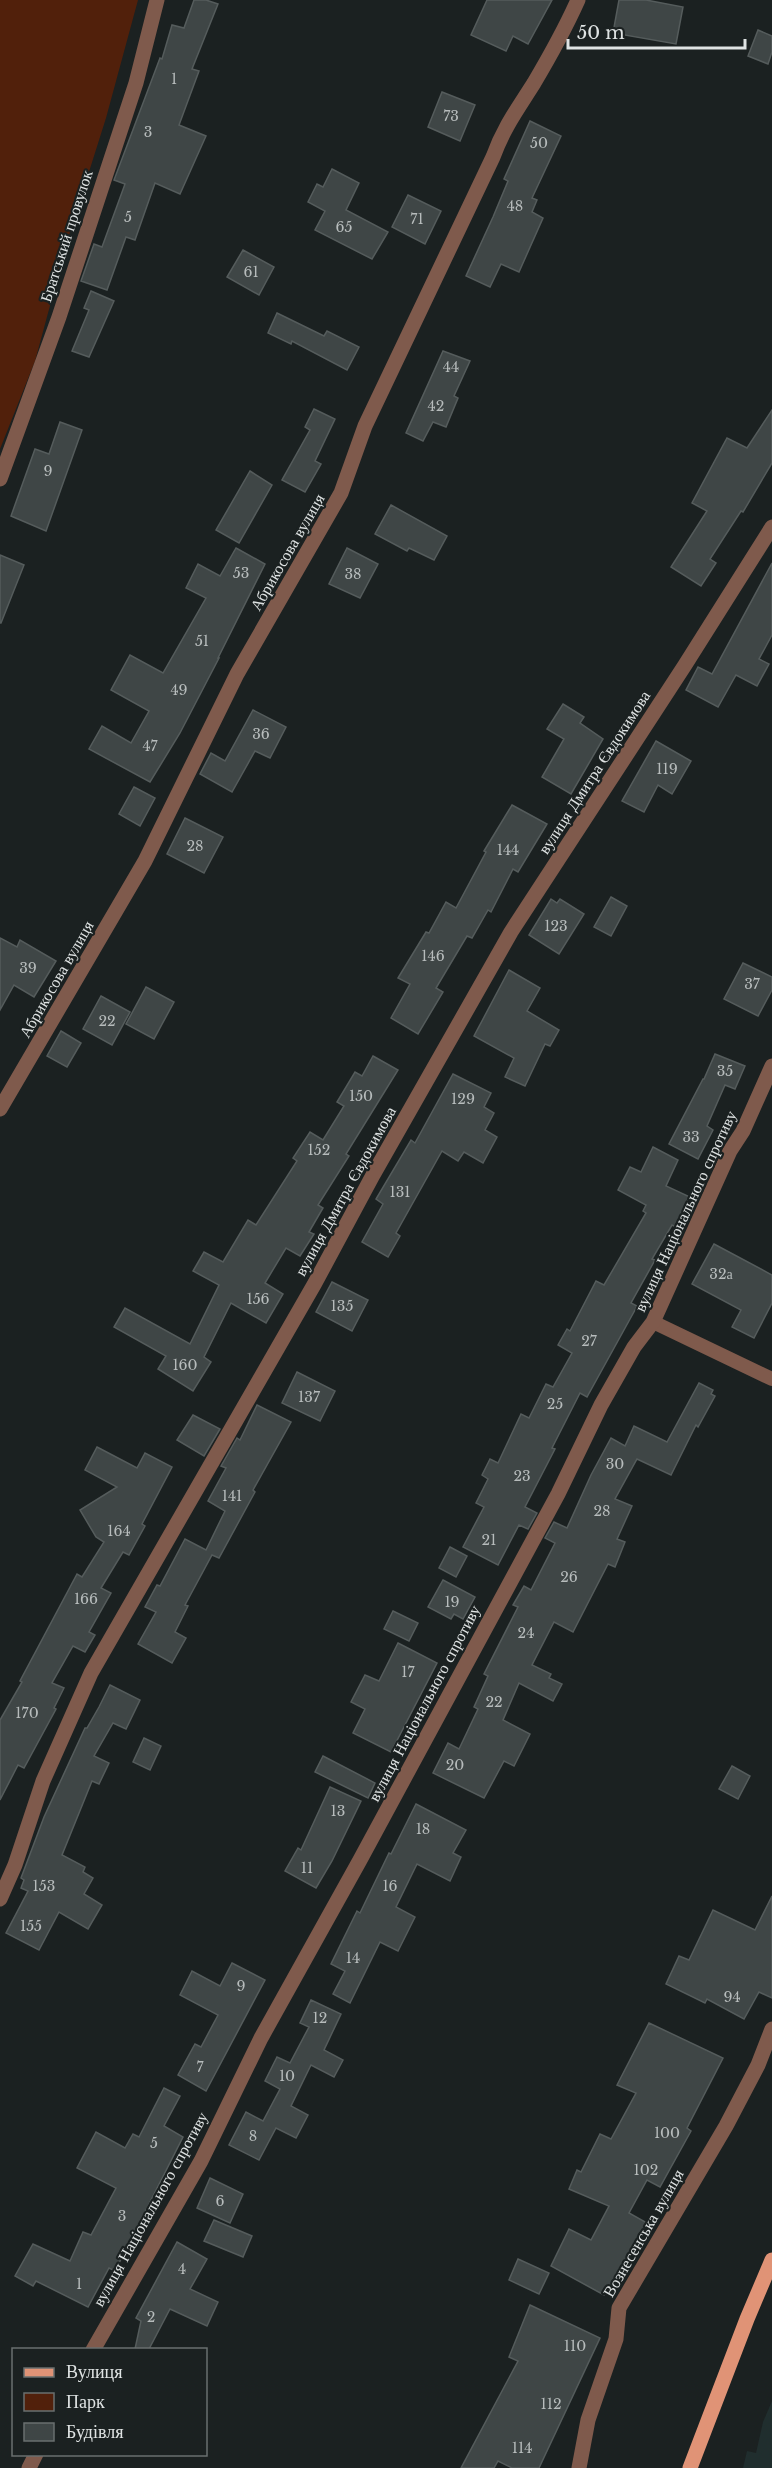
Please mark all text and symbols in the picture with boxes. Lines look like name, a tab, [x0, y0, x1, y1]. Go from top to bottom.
scale bar	[568, 12, 745, 50]
text: 50 m	[577, 22, 625, 44]
house number: 1	[171, 70, 177, 88]
house number: 73	[443, 107, 459, 125]
house number: 3	[144, 123, 152, 141]
house number: 50	[530, 134, 548, 152]
street label: Братський провулок	[35, 167, 97, 305]
house number: 48	[507, 197, 523, 215]
house number: 5	[124, 208, 132, 226]
house number: 71	[410, 210, 424, 228]
house number: 65	[336, 218, 353, 236]
house number: 61	[243, 263, 259, 281]
house number: 44	[443, 358, 459, 376]
house number: 42	[428, 397, 444, 415]
house number: 9	[43, 462, 53, 480]
street label: Абрикосова вулиця	[245, 489, 329, 614]
house number: 53	[233, 564, 249, 582]
house number: 38	[344, 565, 362, 583]
house number: 51	[195, 632, 209, 650]
house number: 49	[170, 681, 188, 699]
street label: вулиця Дмитра Євдокимова	[534, 687, 654, 857]
house number: 36	[252, 725, 270, 743]
house number: 47	[142, 737, 159, 755]
house number: 119	[656, 760, 678, 778]
house number: 28	[186, 837, 204, 855]
house number: 144	[497, 841, 519, 859]
street label: Абрикосова вулиця	[14, 916, 98, 1041]
house number: 123	[544, 917, 568, 935]
house number: 146	[421, 947, 445, 965]
house number: 39	[19, 959, 37, 977]
house number: 37	[744, 975, 761, 993]
house number: 22	[98, 1012, 116, 1030]
house number: 35	[717, 1062, 733, 1080]
house number: 150	[349, 1087, 373, 1105]
house number: 129	[451, 1090, 475, 1108]
street label: вулиця Дмитра Євдокимова	[290, 1103, 400, 1279]
street label: вулиця Національного спротиву	[630, 1107, 740, 1315]
house number: 33	[682, 1128, 700, 1146]
house number: 152	[308, 1141, 330, 1159]
house number: 131	[389, 1183, 411, 1201]
house number: 32а	[709, 1265, 734, 1283]
house number: 156	[246, 1290, 270, 1308]
house number: 135	[331, 1297, 353, 1315]
house number: 27	[581, 1332, 598, 1350]
house number: 160	[172, 1356, 198, 1374]
house number: 137	[298, 1388, 321, 1406]
house number: 25	[547, 1395, 563, 1413]
house number: 30	[606, 1455, 624, 1473]
house number: 23	[513, 1467, 531, 1485]
house number: 141	[222, 1487, 242, 1505]
house number: 28	[593, 1502, 611, 1520]
house number: 164	[107, 1522, 131, 1540]
house number: 21	[482, 1531, 496, 1549]
house number: 26	[560, 1568, 578, 1586]
house number: 166	[74, 1590, 98, 1608]
house number: 19	[444, 1593, 460, 1611]
street label: вулиця Національного спротиву	[364, 1601, 484, 1805]
house number: 24	[518, 1624, 534, 1642]
house number: 17	[401, 1663, 416, 1681]
house number: 22	[485, 1693, 503, 1711]
house number: 170	[15, 1704, 39, 1722]
house number: 20	[446, 1756, 464, 1774]
house number: 13	[331, 1802, 345, 1820]
house number: 18	[416, 1820, 430, 1838]
house number: 11	[301, 1859, 313, 1877]
house number: 153	[33, 1877, 55, 1895]
house number: 16	[382, 1877, 398, 1895]
house number: 155	[20, 1917, 42, 1935]
house number: 14	[346, 1949, 360, 1967]
house number: 9	[236, 1977, 246, 1995]
house number: 94	[723, 1988, 741, 2006]
house number: 12	[313, 2009, 327, 2027]
house number: 7	[196, 2058, 204, 2076]
house number: 10	[279, 2067, 295, 2085]
street label: вулиця Національного спротиву	[88, 2108, 212, 2310]
house number: 100	[654, 2124, 680, 2142]
house number: 8	[249, 2127, 257, 2145]
house number: 5	[150, 2134, 158, 2152]
house number: 102	[634, 2161, 658, 2179]
street label: Вознесенська вулиця	[598, 2165, 688, 2301]
house number: 6	[215, 2192, 225, 2210]
house number: 3	[118, 2207, 126, 2225]
house number: 4	[178, 2260, 186, 2278]
house number: 1	[76, 2275, 82, 2293]
house number: 2	[147, 2308, 155, 2326]
house number: 110	[564, 2337, 586, 2355]
legend	[12, 2348, 207, 2456]
text: Вулиця	[66, 2361, 123, 2383]
text: Парк	[66, 2391, 105, 2413]
house number: 112	[540, 2395, 562, 2413]
text: Будівля	[66, 2421, 123, 2443]
house number: 114	[512, 2439, 532, 2457]

